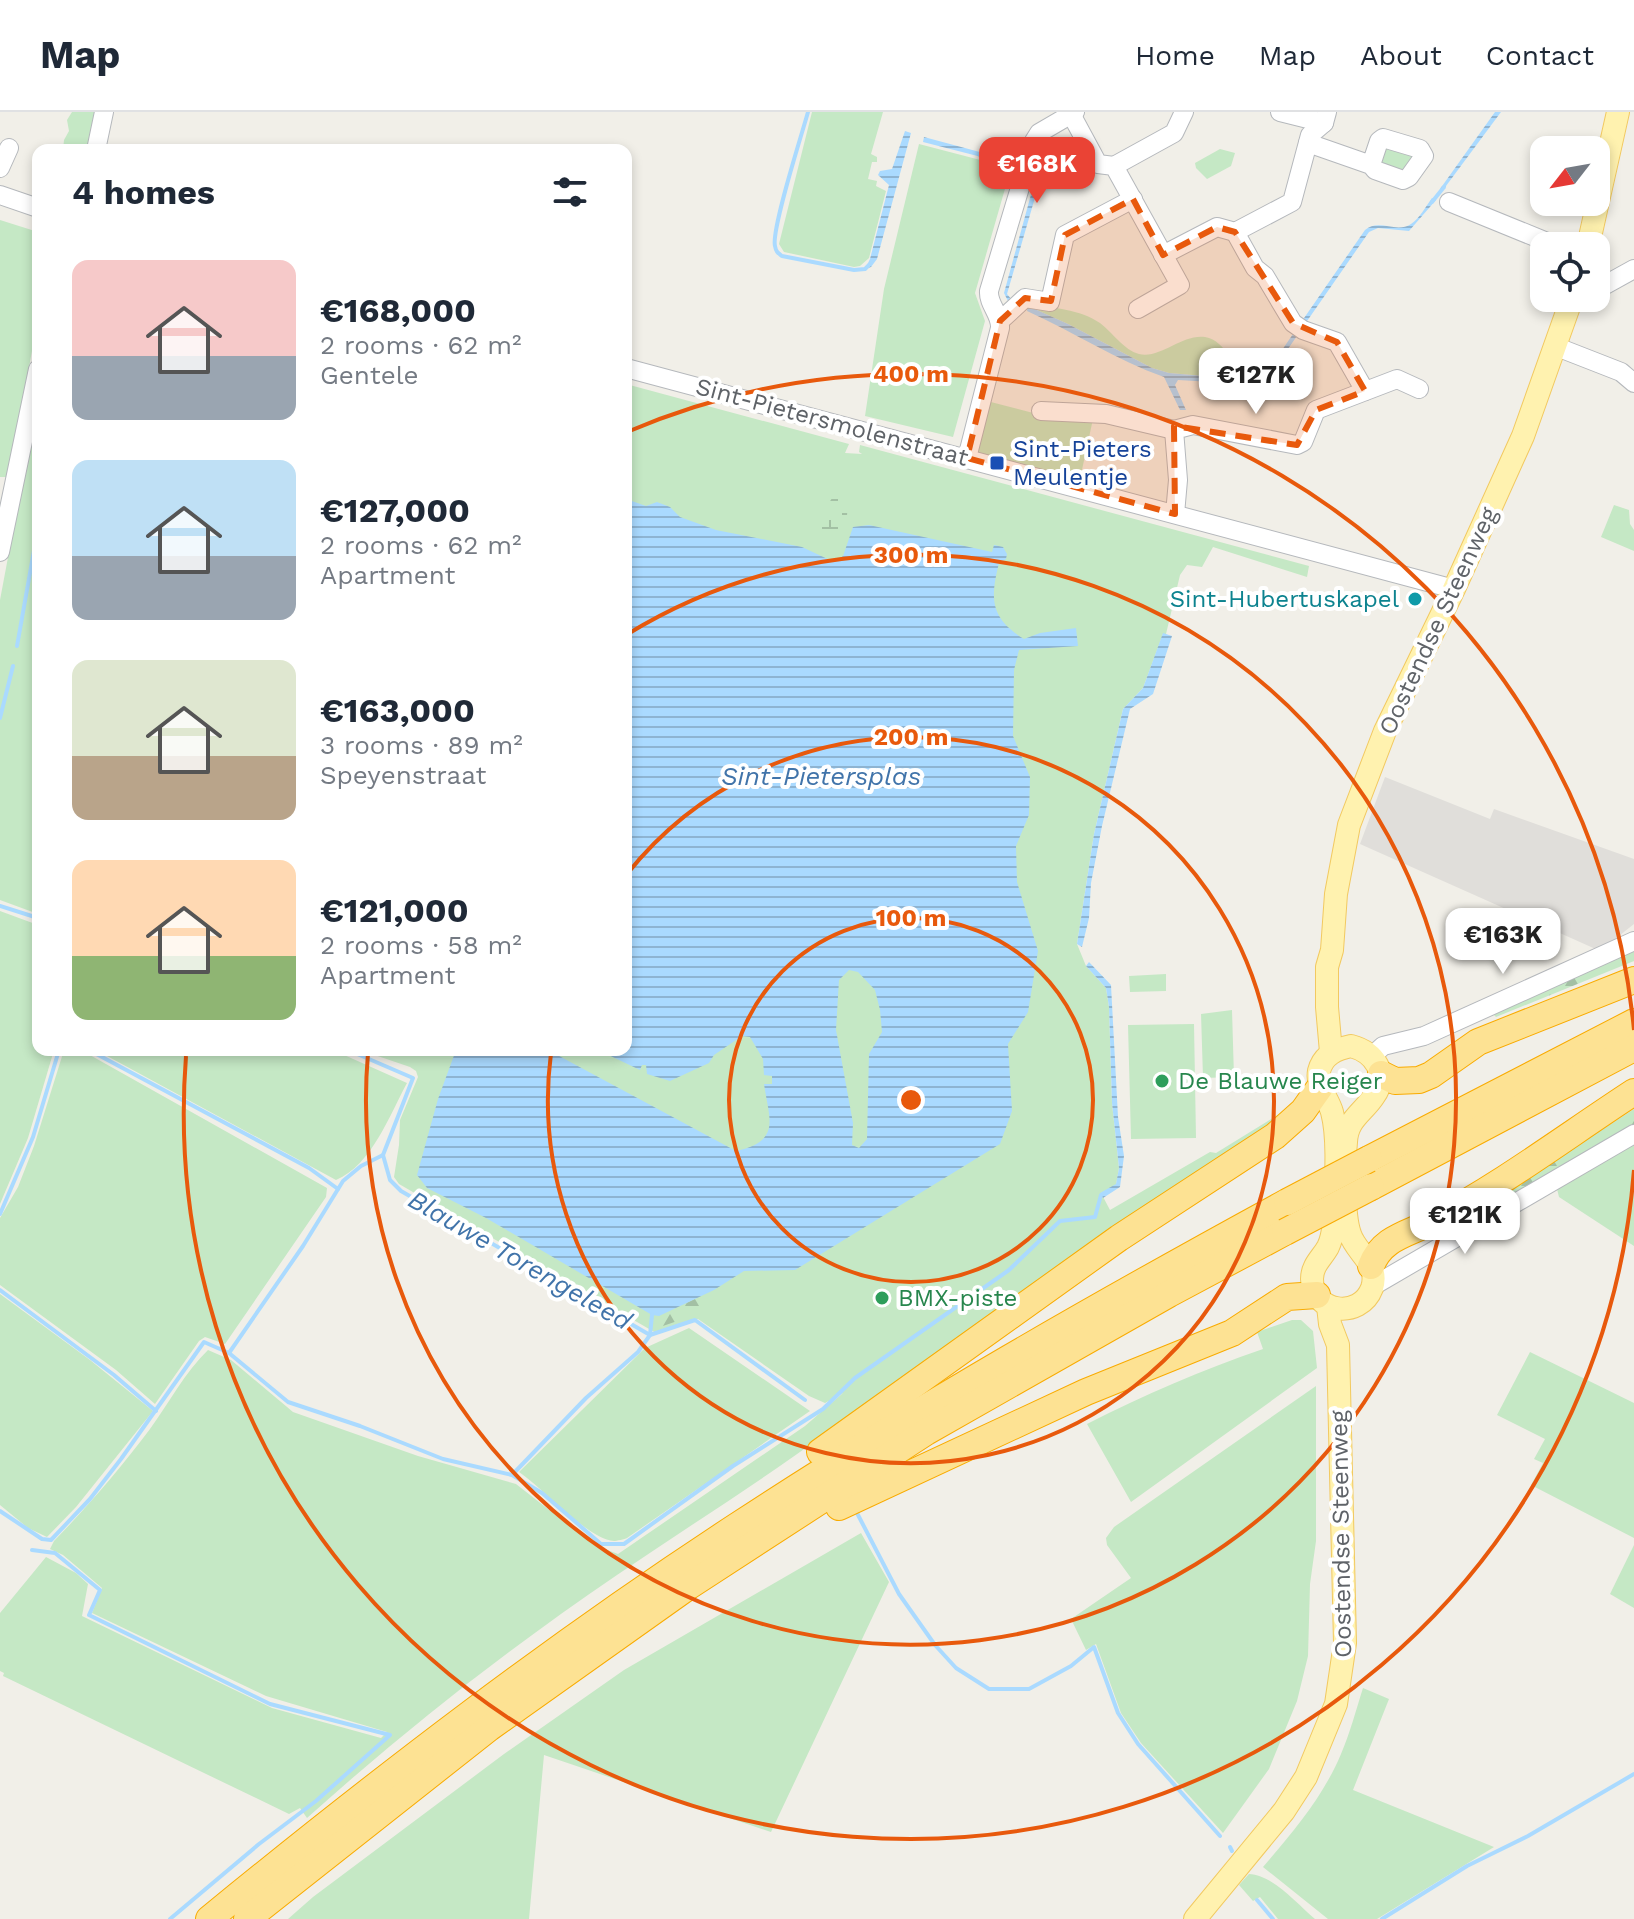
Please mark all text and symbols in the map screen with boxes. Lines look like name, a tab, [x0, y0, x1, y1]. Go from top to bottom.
text: Map	[40, 33, 120, 77]
text: Home	[1135, 39, 1215, 72]
text: Map	[1259, 39, 1316, 72]
text: About	[1360, 39, 1442, 72]
text: Contact	[1486, 39, 1594, 72]
north arrow	[1530, 136, 1610, 216]
map controls	[1530, 136, 1610, 312]
pin: €168K	[981, 137, 1093, 205]
text: €168K	[997, 148, 1077, 178]
icon: filters	[548, 170, 592, 214]
text: 4 homes	[72, 172, 215, 212]
button: locate	[1530, 232, 1610, 312]
text: €168,000	[320, 290, 476, 330]
icon: home	[136, 292, 232, 388]
text: 2 rooms · 62 m²	[320, 330, 522, 360]
pin: €127K	[1200, 348, 1312, 416]
text: €127K	[1217, 359, 1295, 389]
text: Gentele	[320, 360, 419, 390]
text: 400 m	[873, 360, 949, 388]
street label: Sint-Pietersmolenstraat	[693, 372, 971, 472]
place label: Sint-Pieters Meulentje	[1013, 435, 1152, 491]
marker: Sint-Pieters Meulentje	[988, 454, 1006, 472]
text: €127,000	[320, 490, 470, 530]
icon: home	[136, 492, 232, 588]
street label: Oostendse Steenweg	[1373, 503, 1503, 739]
text: 2 rooms · 62 m²	[320, 530, 522, 560]
text: 300 m	[874, 541, 948, 569]
text: Apartment	[320, 560, 456, 590]
place label: Sint-Hubertuskapel	[1170, 585, 1400, 613]
marker: Sint-Hubertuskapel	[1406, 590, 1424, 608]
text: €163,000	[320, 690, 475, 730]
icon: home	[136, 692, 232, 788]
text: 200 m	[874, 723, 948, 751]
text: 3 rooms · 89 m²	[320, 730, 523, 760]
text: Speyenstraat	[320, 760, 486, 790]
water label: Sint-Pietersplas	[721, 761, 921, 791]
text: €121,000	[320, 890, 469, 930]
icon: home	[136, 892, 232, 988]
text: 100 m	[876, 904, 946, 932]
pin: €163K	[1447, 908, 1559, 976]
text: €163K	[1464, 919, 1542, 949]
text: 2 rooms · 58 m²	[320, 930, 522, 960]
text: Apartment	[320, 960, 456, 990]
place label: De Blauwe Reiger	[1178, 1067, 1383, 1095]
marker: De Blauwe Reiger	[1153, 1072, 1171, 1090]
centre of rings	[897, 1086, 925, 1114]
water label: Blauwe Torengeleed	[403, 1184, 638, 1337]
pin: €121K	[1409, 1188, 1521, 1256]
text: €121K	[1428, 1199, 1502, 1229]
place label: BMX-piste	[898, 1284, 1017, 1312]
marker: BMX-piste	[873, 1289, 891, 1307]
street label: Oostendse Steenweg	[1325, 1410, 1357, 1658]

